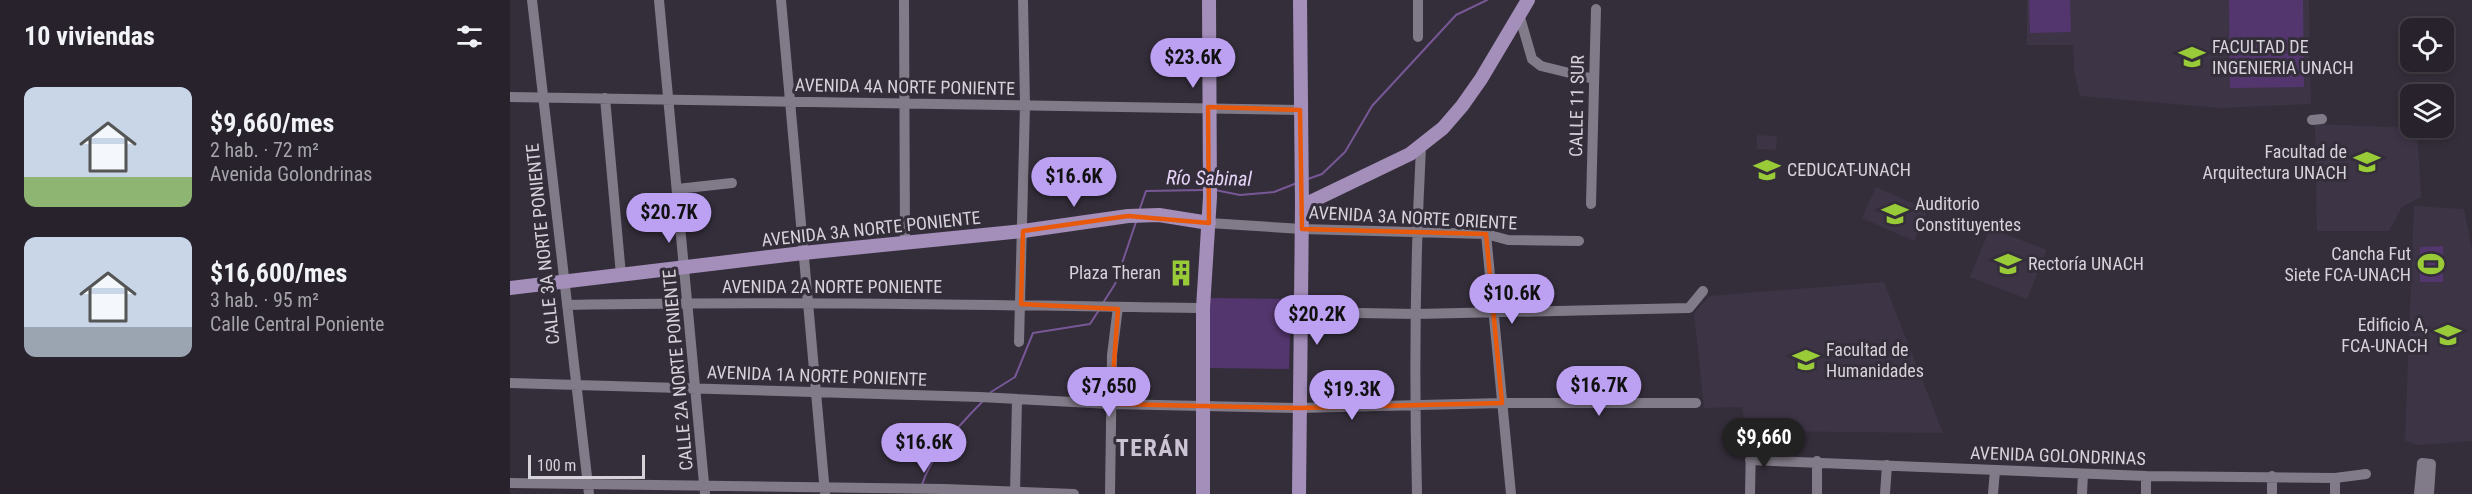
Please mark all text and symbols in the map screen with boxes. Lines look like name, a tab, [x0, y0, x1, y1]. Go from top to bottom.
map controls	[2400, 18, 2454, 138]
button: locate	[2400, 18, 2454, 72]
icon: filters	[453, 20, 486, 53]
text: 10 viviendas	[24, 21, 155, 51]
place label: FACULTAD DE INGENIERIA UNACH	[2212, 36, 2354, 78]
pin: $23.6K	[1144, 38, 1242, 89]
school or university icon: FACULTAD DE INGENIERIA UNACH	[2177, 42, 2207, 72]
text: $23.6K	[1164, 45, 1222, 69]
street label: CALLE 11 SUR	[1565, 55, 1588, 157]
street label: AVENIDA 4A NORTE PONIENTE	[795, 74, 1015, 99]
button: layers	[2400, 84, 2454, 138]
text: $9,660/mes	[210, 108, 334, 138]
icon: home	[72, 111, 144, 183]
text: 2 hab. · 72 m²	[210, 138, 319, 162]
place label: Facultad de Arquitectura UNACH	[2202, 141, 2347, 183]
street label: CALLE 3A NORTE PONIENTE	[521, 142, 564, 346]
school or university icon: Facultad de Arquitectura UNACH	[2352, 147, 2382, 177]
school or university icon: CEDUCAT-UNACH	[1752, 155, 1782, 185]
pin: $16.6K	[1025, 157, 1123, 208]
place label: CEDUCAT-UNACH	[1787, 159, 1911, 180]
text: Avenida Golondrinas	[210, 162, 372, 186]
text: $16.6K	[1045, 164, 1103, 188]
water label: Río Sabinal	[1166, 165, 1253, 191]
pin: $20.7K	[620, 193, 718, 244]
place label: Auditorio Constituyentes	[1915, 193, 2021, 235]
school or university icon: Auditorio Constituyentes	[1880, 199, 1910, 229]
text: $20.7K	[640, 200, 698, 224]
street label: AVENIDA 3A NORTE ORIENTE	[1308, 202, 1518, 233]
street label: AVENIDA 3A NORTE PONIENTE	[760, 207, 982, 250]
place label: Cancha Fut Siete FCA-UNACH	[2284, 243, 2411, 285]
school or university icon: Rectoría UNACH	[1993, 249, 2023, 279]
sports icon: Cancha Fut Siete FCA-UNACH	[2416, 249, 2446, 279]
place label: Rectoría UNACH	[2028, 253, 2144, 274]
text: $16,600/mes	[210, 258, 347, 288]
building icon: Plaza Theran	[1166, 258, 1196, 288]
icon: home	[72, 261, 144, 333]
place label: Plaza Theran	[1069, 262, 1161, 283]
street label: CALLE 2A NORTE PONIENTE	[658, 268, 697, 472]
pin: $10.6K	[1463, 274, 1561, 325]
street label: AVENIDA 2A NORTE PONIENTE	[722, 276, 942, 297]
text: $10.6K	[1483, 281, 1541, 305]
text: 3 hab. · 95 m²	[210, 288, 319, 312]
pin: $20.2K	[1268, 295, 1366, 346]
text: $20.2K	[1288, 302, 1346, 326]
text: Calle Central Poniente	[210, 312, 384, 336]
place label: Edificio A, FCA-UNACH	[2341, 314, 2428, 356]
school or university icon: Edificio A, FCA-UNACH	[2433, 320, 2463, 350]
place label: Facultad de Humanidades	[1826, 339, 1924, 381]
school or university icon: Facultad de Humanidades	[1791, 345, 1821, 375]
street label: AVENIDA 1A NORTE PONIENTE	[707, 361, 927, 390]
pin: $16.7K	[1550, 366, 1648, 417]
pin: $7,650	[1060, 367, 1158, 418]
pin: $19.3K	[1303, 370, 1401, 421]
text: $16.7K	[1570, 373, 1628, 397]
text: $7,650	[1081, 374, 1137, 398]
text: $19.3K	[1323, 377, 1381, 401]
pin: $9,660	[1715, 418, 1813, 469]
pin: $16.6K	[875, 423, 973, 474]
text: $9,660	[1736, 425, 1792, 449]
text: $16.6K	[895, 430, 953, 454]
district label: TERÁN	[1116, 434, 1190, 462]
street label: AVENIDA GOLONDRINAS	[1970, 442, 2146, 469]
scale bar	[528, 452, 645, 480]
text: 100 m	[537, 456, 576, 475]

